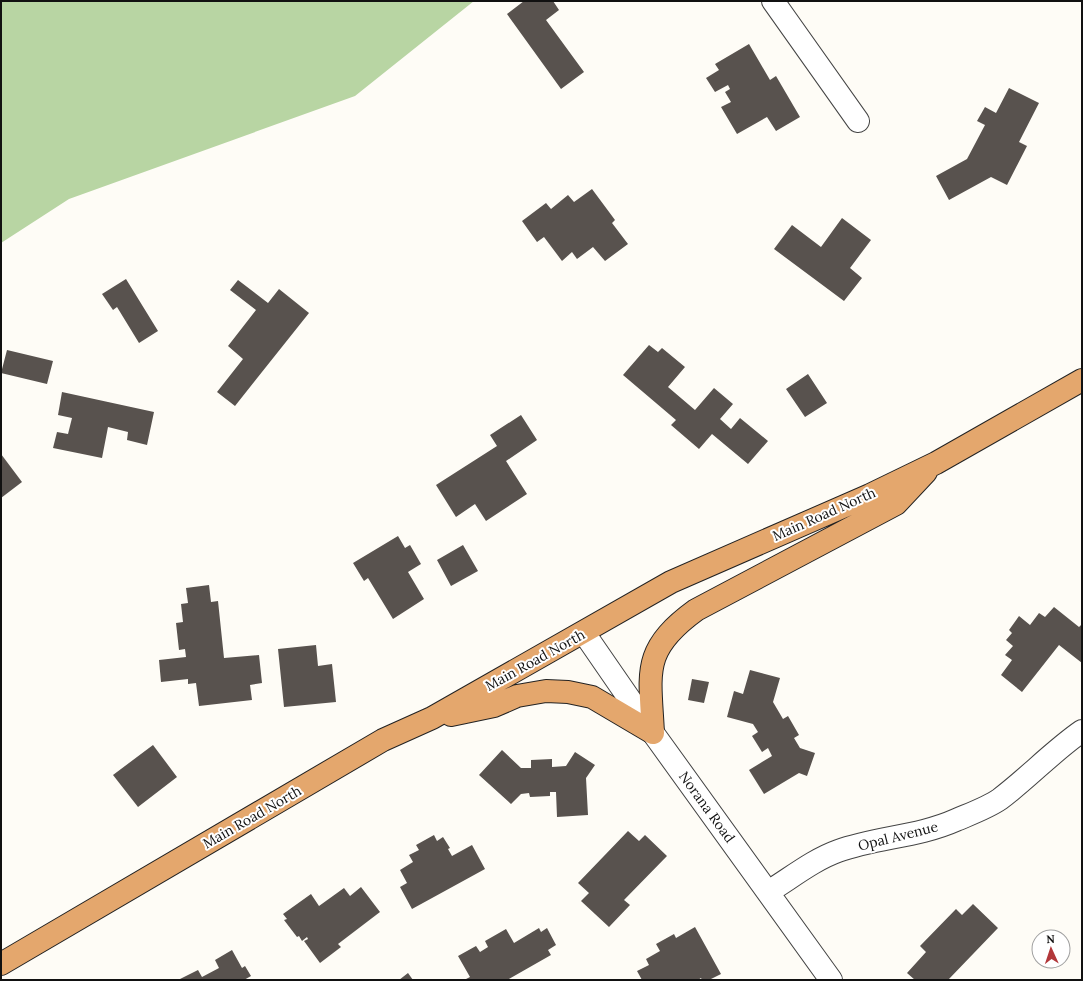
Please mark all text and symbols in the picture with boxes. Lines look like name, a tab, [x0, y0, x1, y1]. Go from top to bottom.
street label: Main Road North	[770, 483, 878, 545]
street label: Main Road North	[482, 625, 588, 695]
street label: Norana Road	[675, 768, 739, 846]
street label: Main Road North	[199, 781, 305, 853]
street label: Opal Avenue	[856, 817, 940, 855]
north arrow	[1031, 929, 1071, 969]
text: N	[1046, 932, 1056, 946]

